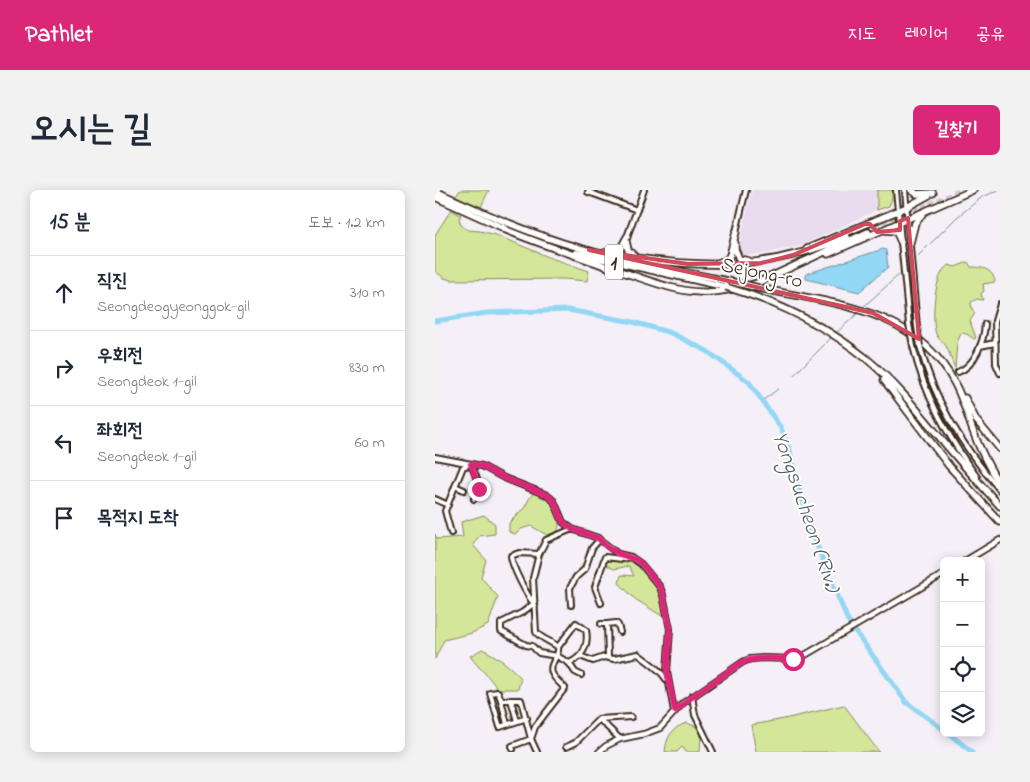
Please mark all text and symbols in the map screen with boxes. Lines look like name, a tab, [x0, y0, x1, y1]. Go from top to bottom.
text: Pathlet	[25, 18, 93, 53]
text: 지도	[848, 22, 877, 48]
text: 레이어	[905, 22, 948, 48]
text: 공유	[976, 22, 1005, 48]
text: 오시는 길	[30, 105, 151, 156]
button: 길찾기	[913, 105, 1000, 155]
text: 15 분	[50, 208, 91, 238]
text: 도보 · 1.2 km	[308, 211, 385, 235]
road number: 1	[605, 244, 623, 280]
street label: Sejong-ro	[717, 251, 805, 299]
text: 직진	[97, 268, 128, 295]
icon: ahead	[50, 279, 78, 307]
text: 310 m	[350, 281, 385, 305]
text: Seongdeogyeonggok-gil	[97, 295, 250, 319]
text: 우회전	[97, 343, 143, 370]
icon: right	[50, 354, 78, 382]
text: 830 m	[349, 356, 385, 380]
text: Seongdeok 1-gil	[97, 370, 197, 394]
text: 좌회전	[97, 418, 143, 445]
water label: Yongsucheon (Riv.)	[763, 427, 848, 599]
icon: left	[50, 429, 78, 457]
text: 60 m	[355, 431, 385, 455]
text: Seongdeok 1-gil	[97, 445, 197, 469]
route end	[468, 478, 491, 501]
icon: arrive	[50, 504, 78, 532]
text: 목적지 도착	[97, 505, 178, 532]
map controls	[940, 557, 985, 737]
button: +	[940, 557, 985, 602]
button: −	[940, 602, 985, 647]
button: locate	[940, 647, 985, 692]
route start	[782, 648, 805, 671]
button: layers	[940, 692, 985, 737]

